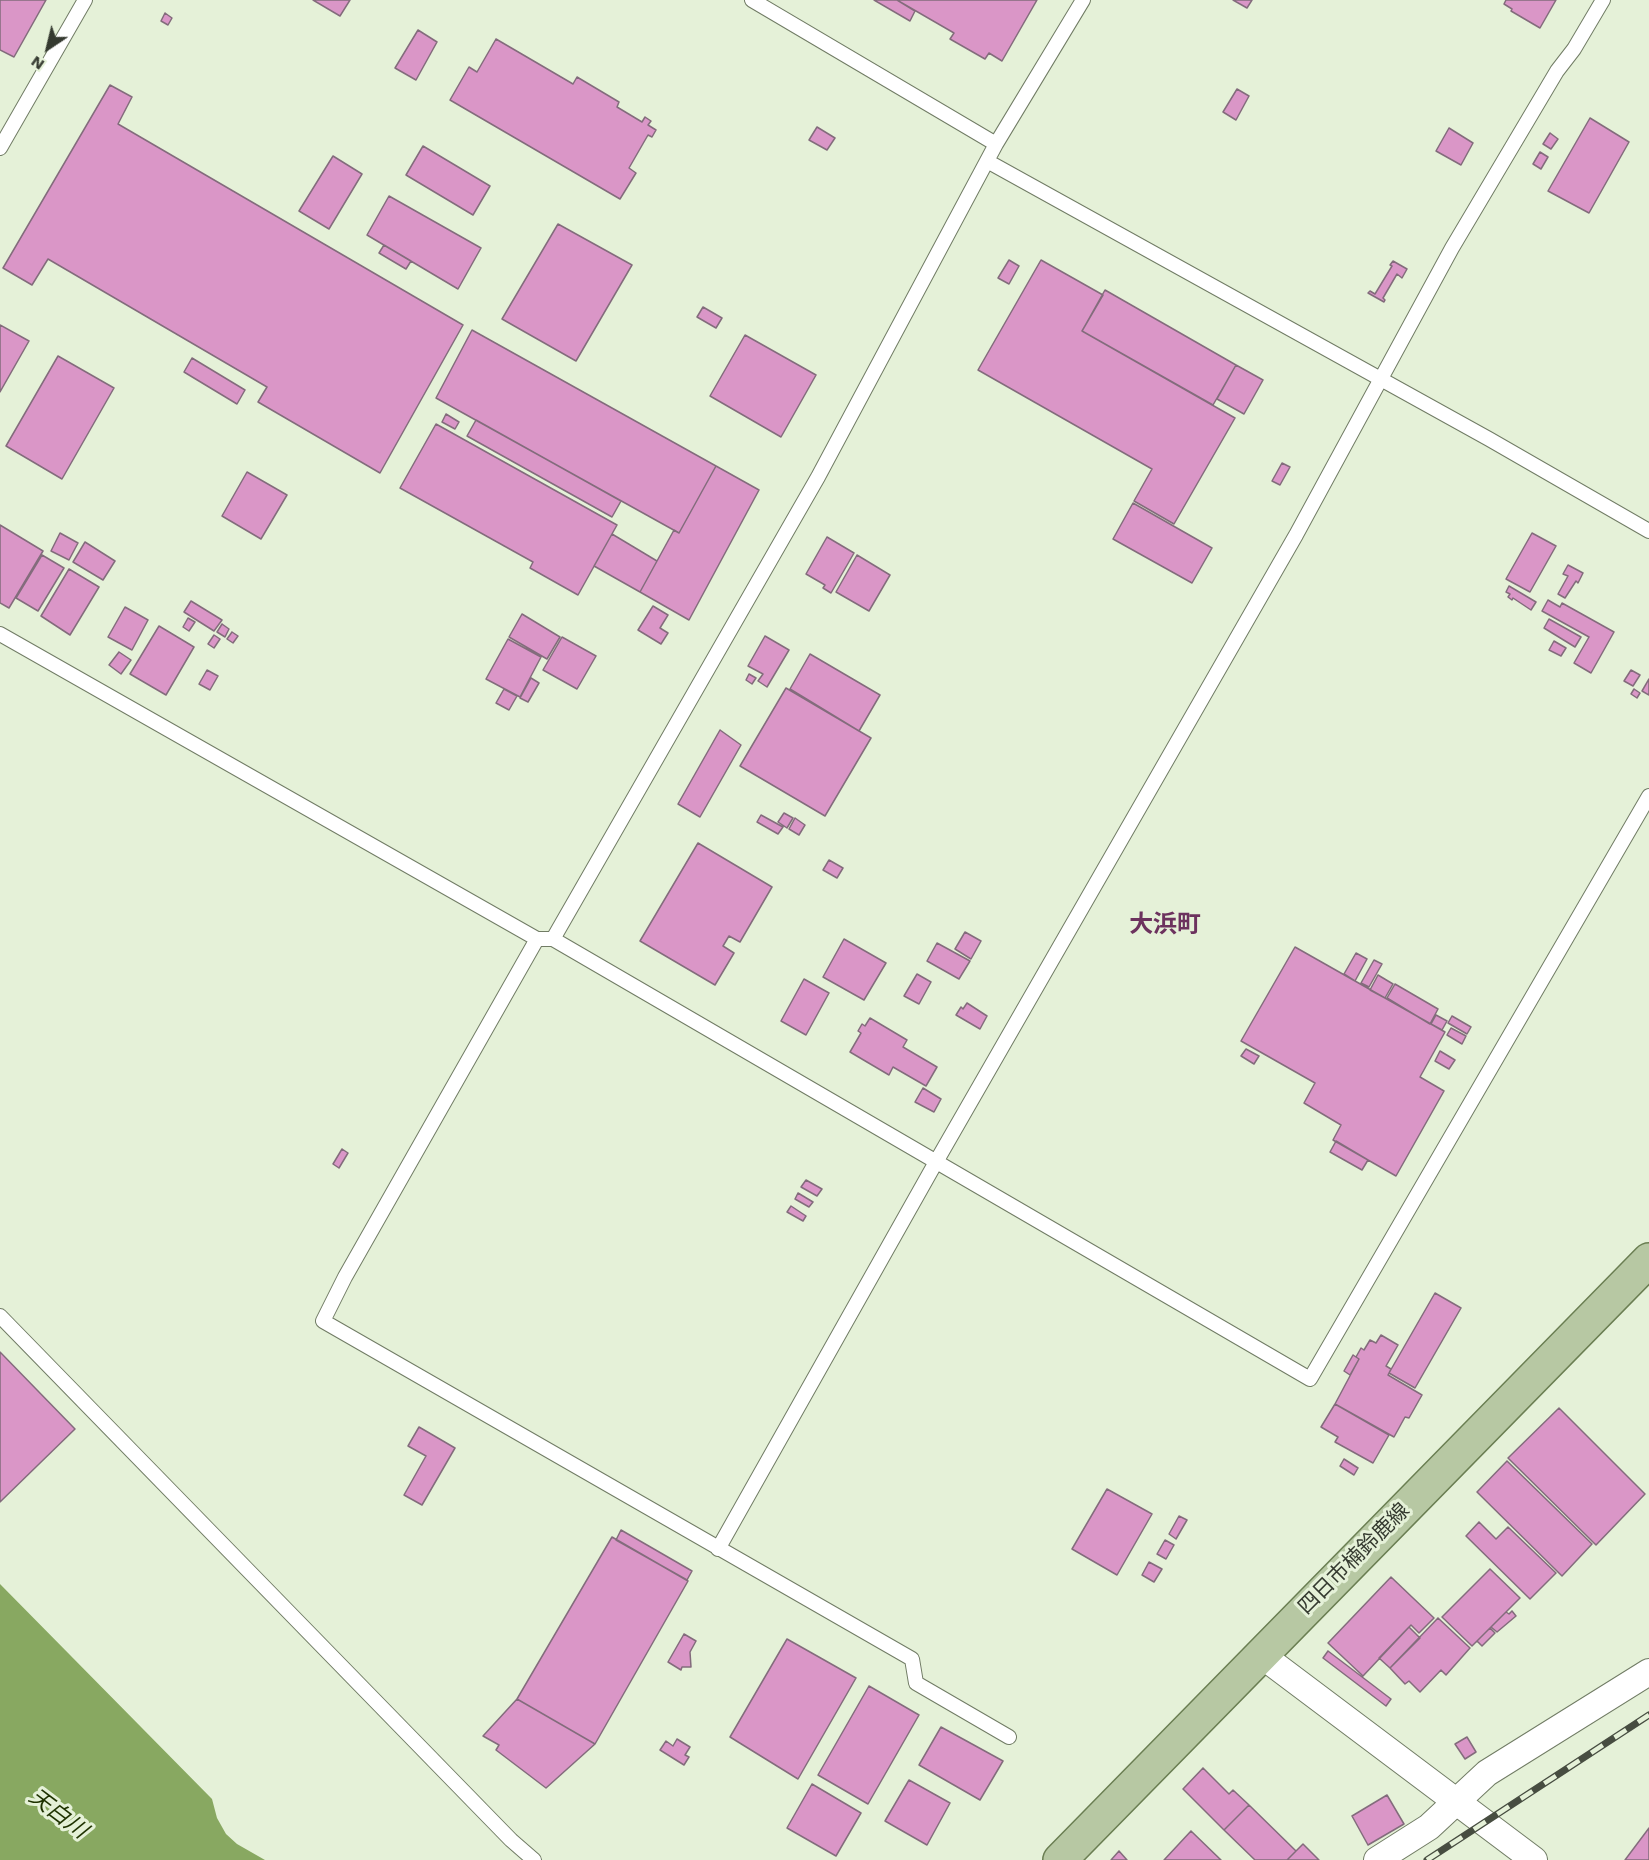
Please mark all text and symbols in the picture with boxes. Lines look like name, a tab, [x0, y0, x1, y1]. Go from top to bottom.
north arrow	[18, 18, 78, 78]
text: N	[27, 52, 48, 74]
district label: 大浜町	[1129, 911, 1201, 939]
street label: 四日市楠鈴鹿線	[1293, 1498, 1415, 1620]
water label: 天白川	[24, 1784, 92, 1844]

